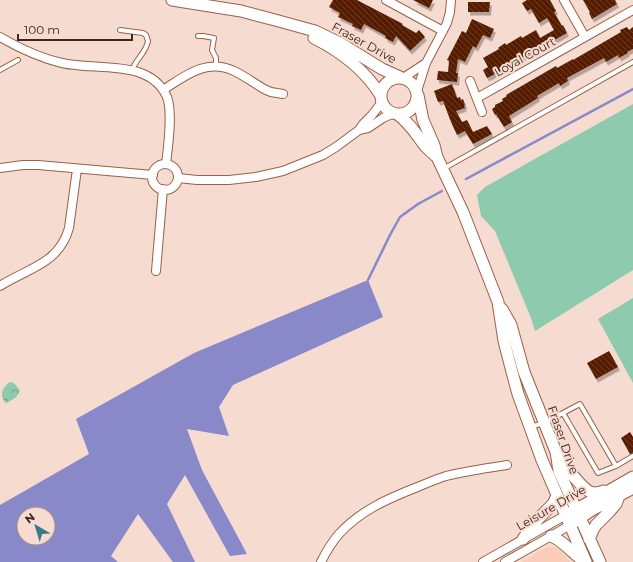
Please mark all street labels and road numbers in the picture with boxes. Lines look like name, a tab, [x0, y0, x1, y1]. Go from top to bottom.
street label: Fraser Drive	[329, 19, 399, 66]
street label: Loyal Court	[492, 34, 558, 80]
street label: Fraser Drive	[545, 404, 582, 476]
street label: Leisure Drive	[513, 482, 588, 534]

